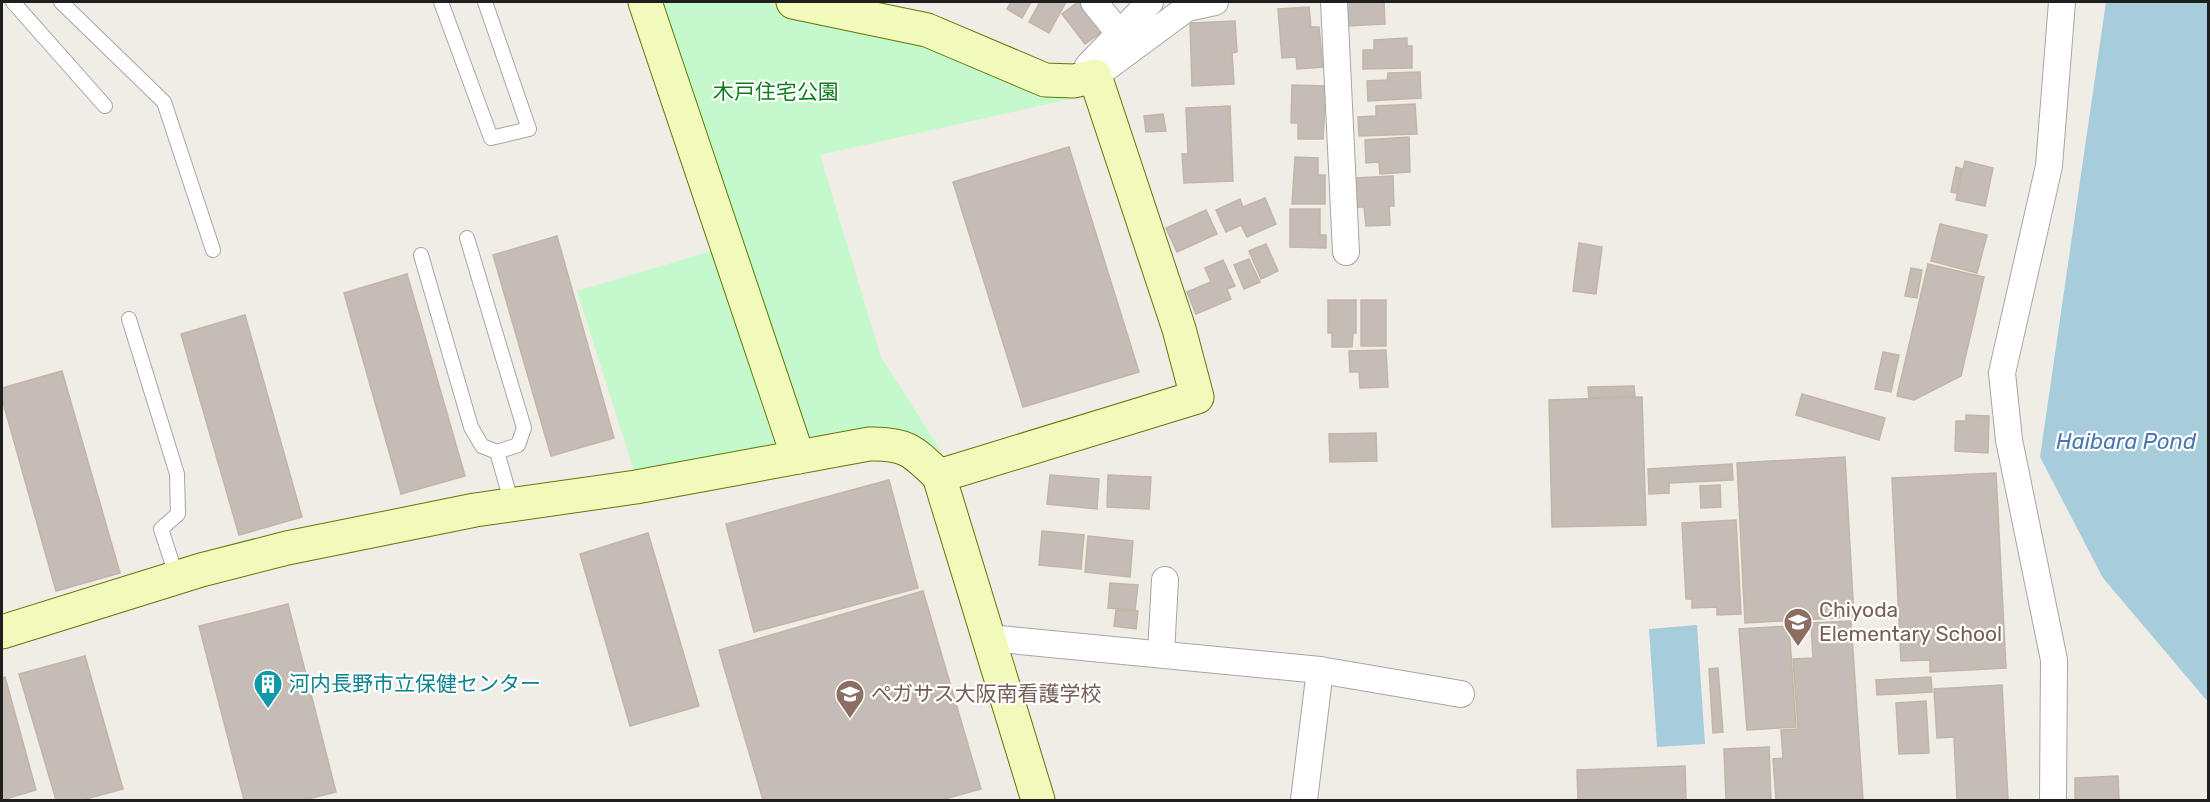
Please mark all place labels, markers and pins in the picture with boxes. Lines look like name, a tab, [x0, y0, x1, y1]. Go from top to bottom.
place label: Chiyoda Elementary School	[1819, 597, 2002, 646]
school or university icon: Chiyoda Elementary School	[1782, 606, 1814, 648]
building icon: 河内長野市立保健センター	[252, 668, 284, 710]
place label: 河内長野市立保健センター	[289, 671, 541, 696]
school or university icon: ぺガサス大阪南看護学校	[834, 678, 866, 720]
place label: ぺガサス大阪南看護学校	[871, 681, 1102, 706]

